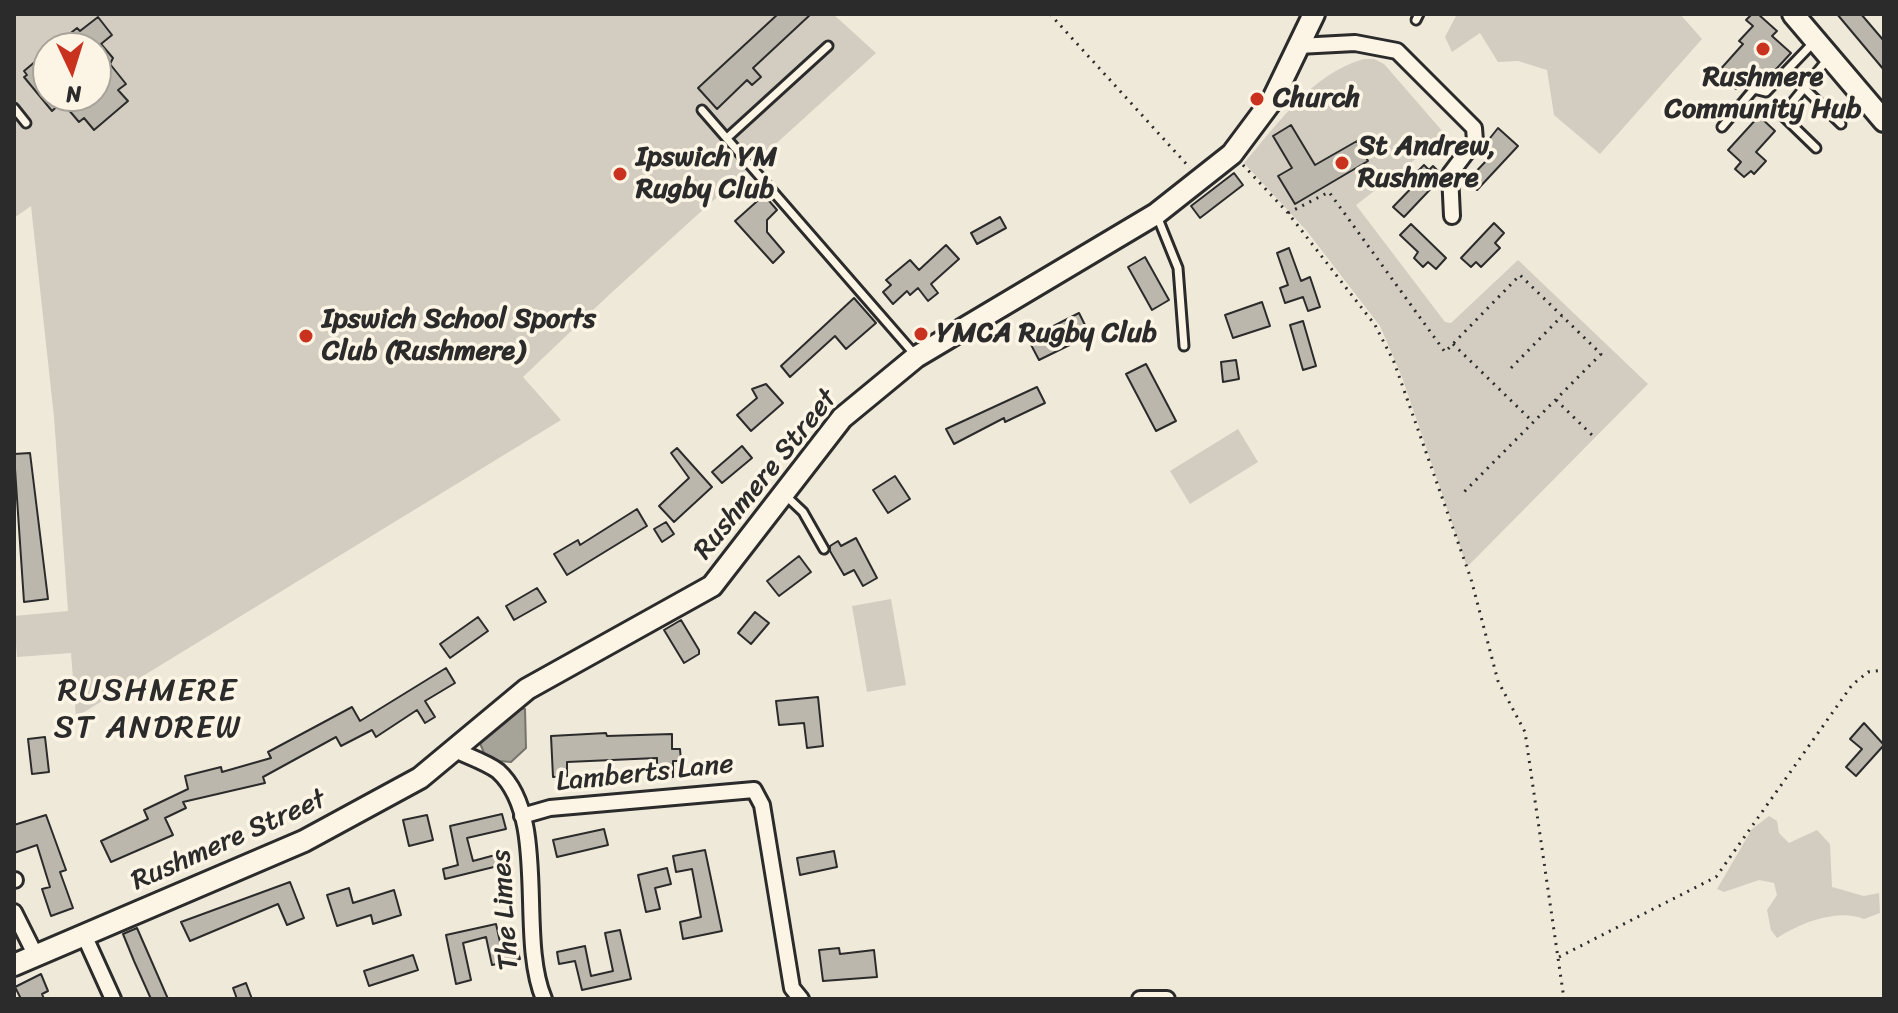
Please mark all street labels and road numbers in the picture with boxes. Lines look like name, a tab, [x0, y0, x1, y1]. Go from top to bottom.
street label: Rushmere Street	[687, 383, 845, 567]
street label: Lamberts Lane	[555, 748, 735, 800]
street label: Rushmere Street	[127, 783, 331, 899]
street label: The Limes	[485, 848, 527, 972]

